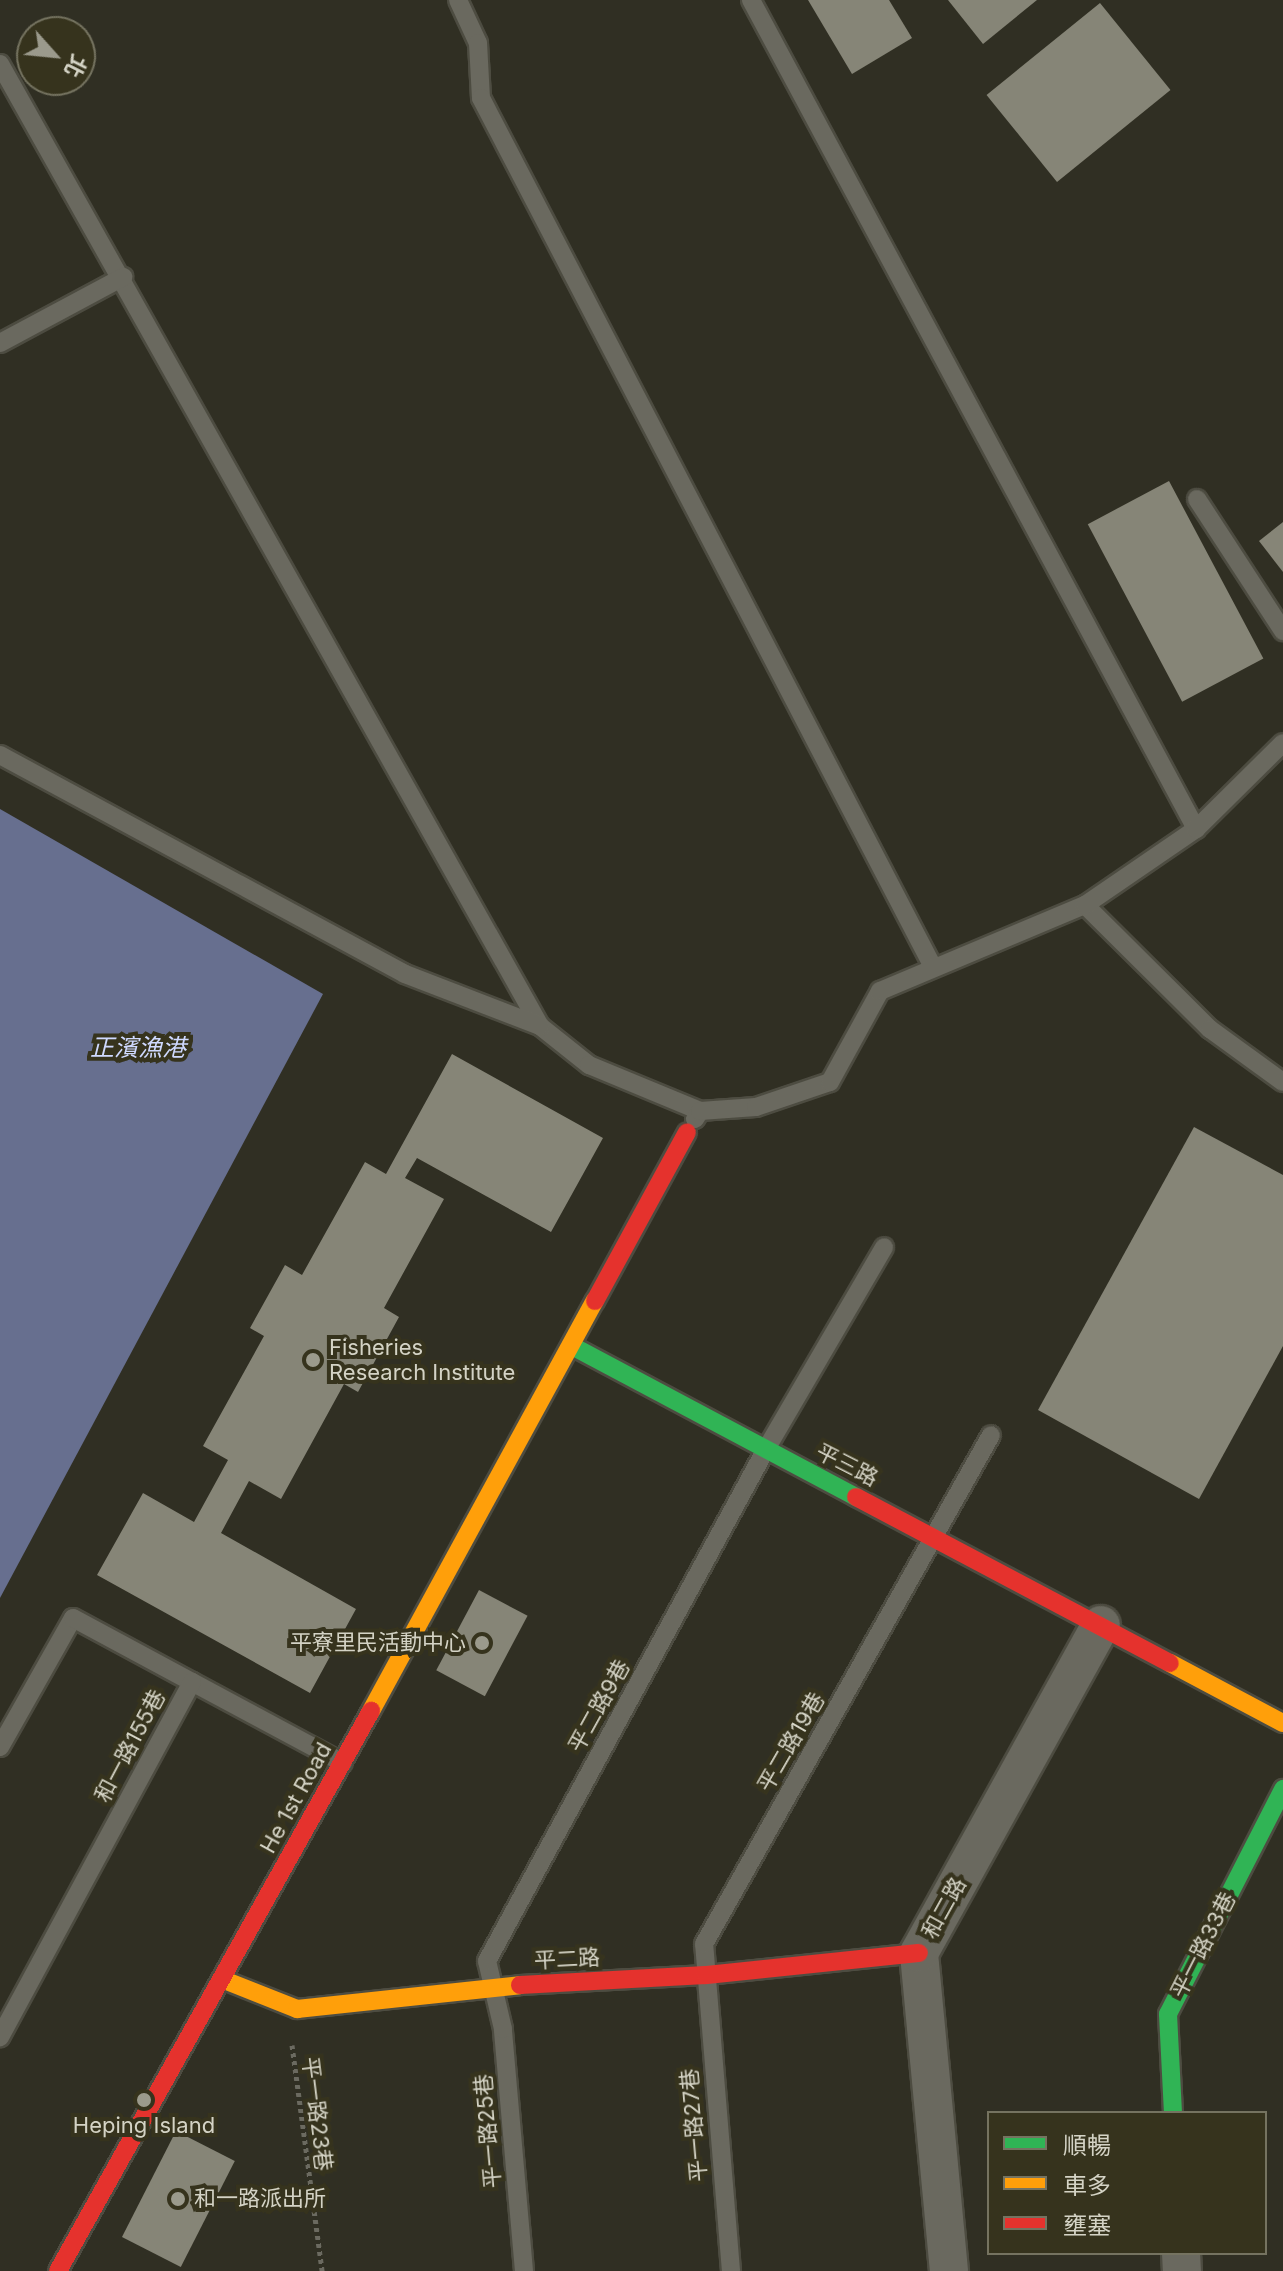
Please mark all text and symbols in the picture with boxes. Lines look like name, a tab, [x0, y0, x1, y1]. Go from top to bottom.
north arrow	[16, 16, 96, 96]
text: 北	[59, 50, 92, 82]
water label: 正濱漁港	[90, 1034, 186, 1062]
place label: Fisheries Research Institute	[329, 1334, 515, 1386]
marker: Fisheries Research Institute	[304, 1351, 322, 1369]
street label: 平三路	[812, 1438, 882, 1492]
place label: 平寮里民活動中心	[290, 1630, 466, 1656]
marker: 平寮里民活動中心	[473, 1634, 491, 1652]
street label: 平二路9巷	[563, 1655, 635, 1757]
street label: 和一路155巷	[89, 1685, 171, 1807]
street label: 平二路19巷	[752, 1688, 830, 1796]
street label: He 1st Road	[255, 1738, 337, 1858]
street label: 和二路	[916, 1873, 972, 1943]
street label: 平一路33巷	[1165, 1888, 1241, 2002]
street label: 平二路	[533, 1944, 601, 1974]
street label: 平一路23巷	[297, 2055, 337, 2173]
street label: 平一路27巷	[676, 2067, 712, 2183]
street label: 平一路25巷	[470, 2073, 506, 2189]
marker: Heping Island	[135, 2091, 153, 2109]
legend	[987, 2111, 1267, 2255]
place label: Heping Island	[73, 2113, 215, 2139]
text: 順暢	[1063, 2131, 1111, 2160]
text: 車多	[1063, 2171, 1111, 2200]
place label: 和一路派出所	[194, 2186, 326, 2212]
marker: 和一路派出所	[169, 2190, 187, 2208]
text: 壅塞	[1063, 2211, 1111, 2240]

